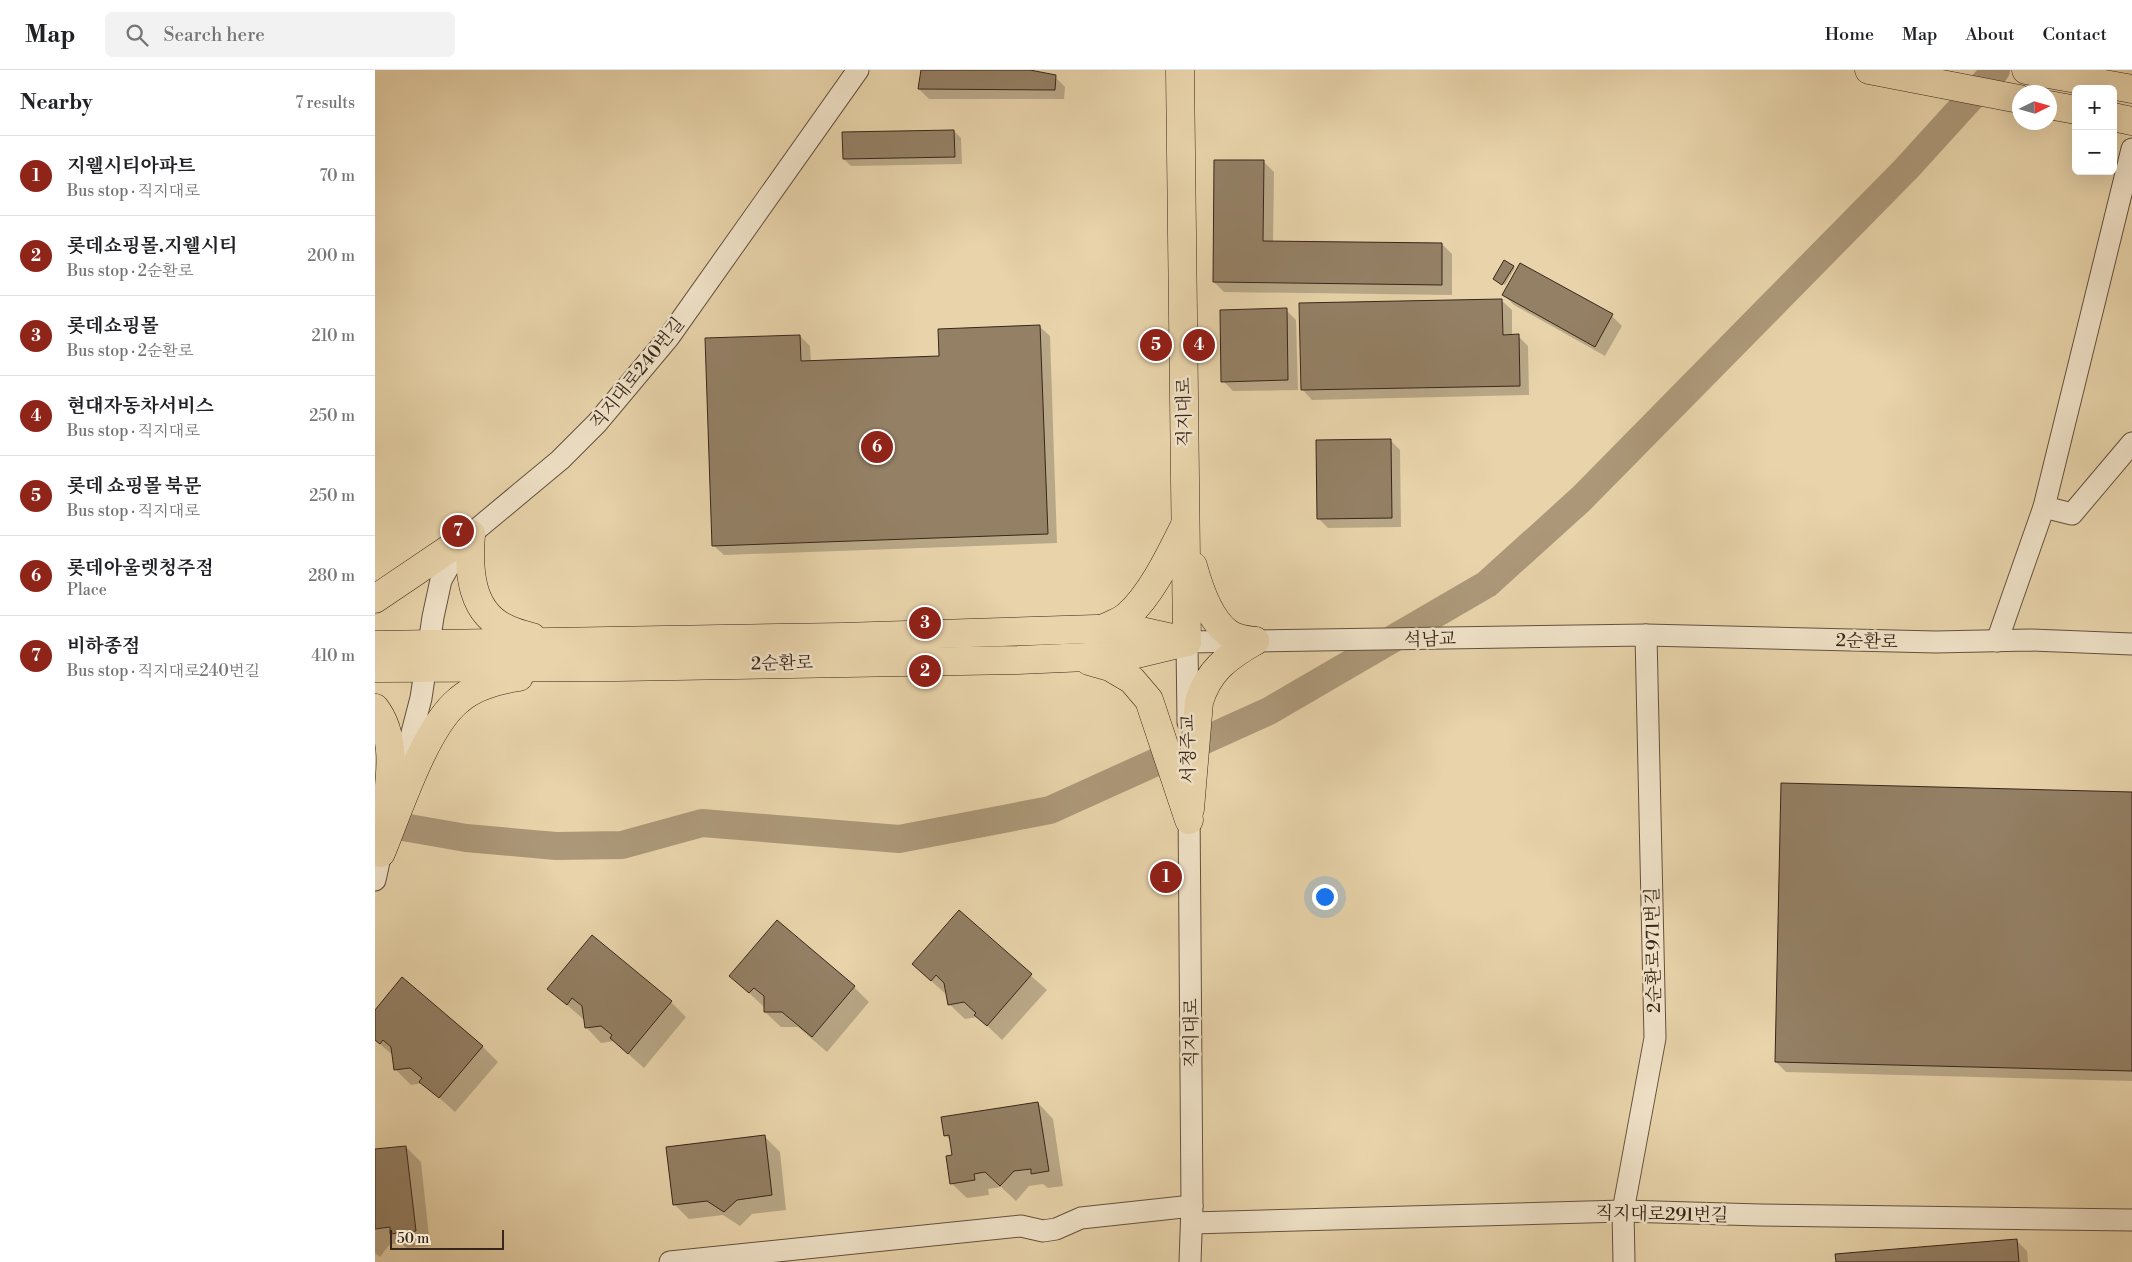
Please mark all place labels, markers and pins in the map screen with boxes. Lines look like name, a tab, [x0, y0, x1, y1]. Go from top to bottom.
pin: 5	[1140, 326, 1172, 364]
pin: 4	[1183, 326, 1215, 364]
pin: 6	[861, 428, 893, 466]
pin: 7	[442, 512, 474, 550]
pin: 3	[909, 604, 941, 642]
pin: 2	[909, 652, 941, 690]
pin: 1	[1150, 858, 1182, 896]

